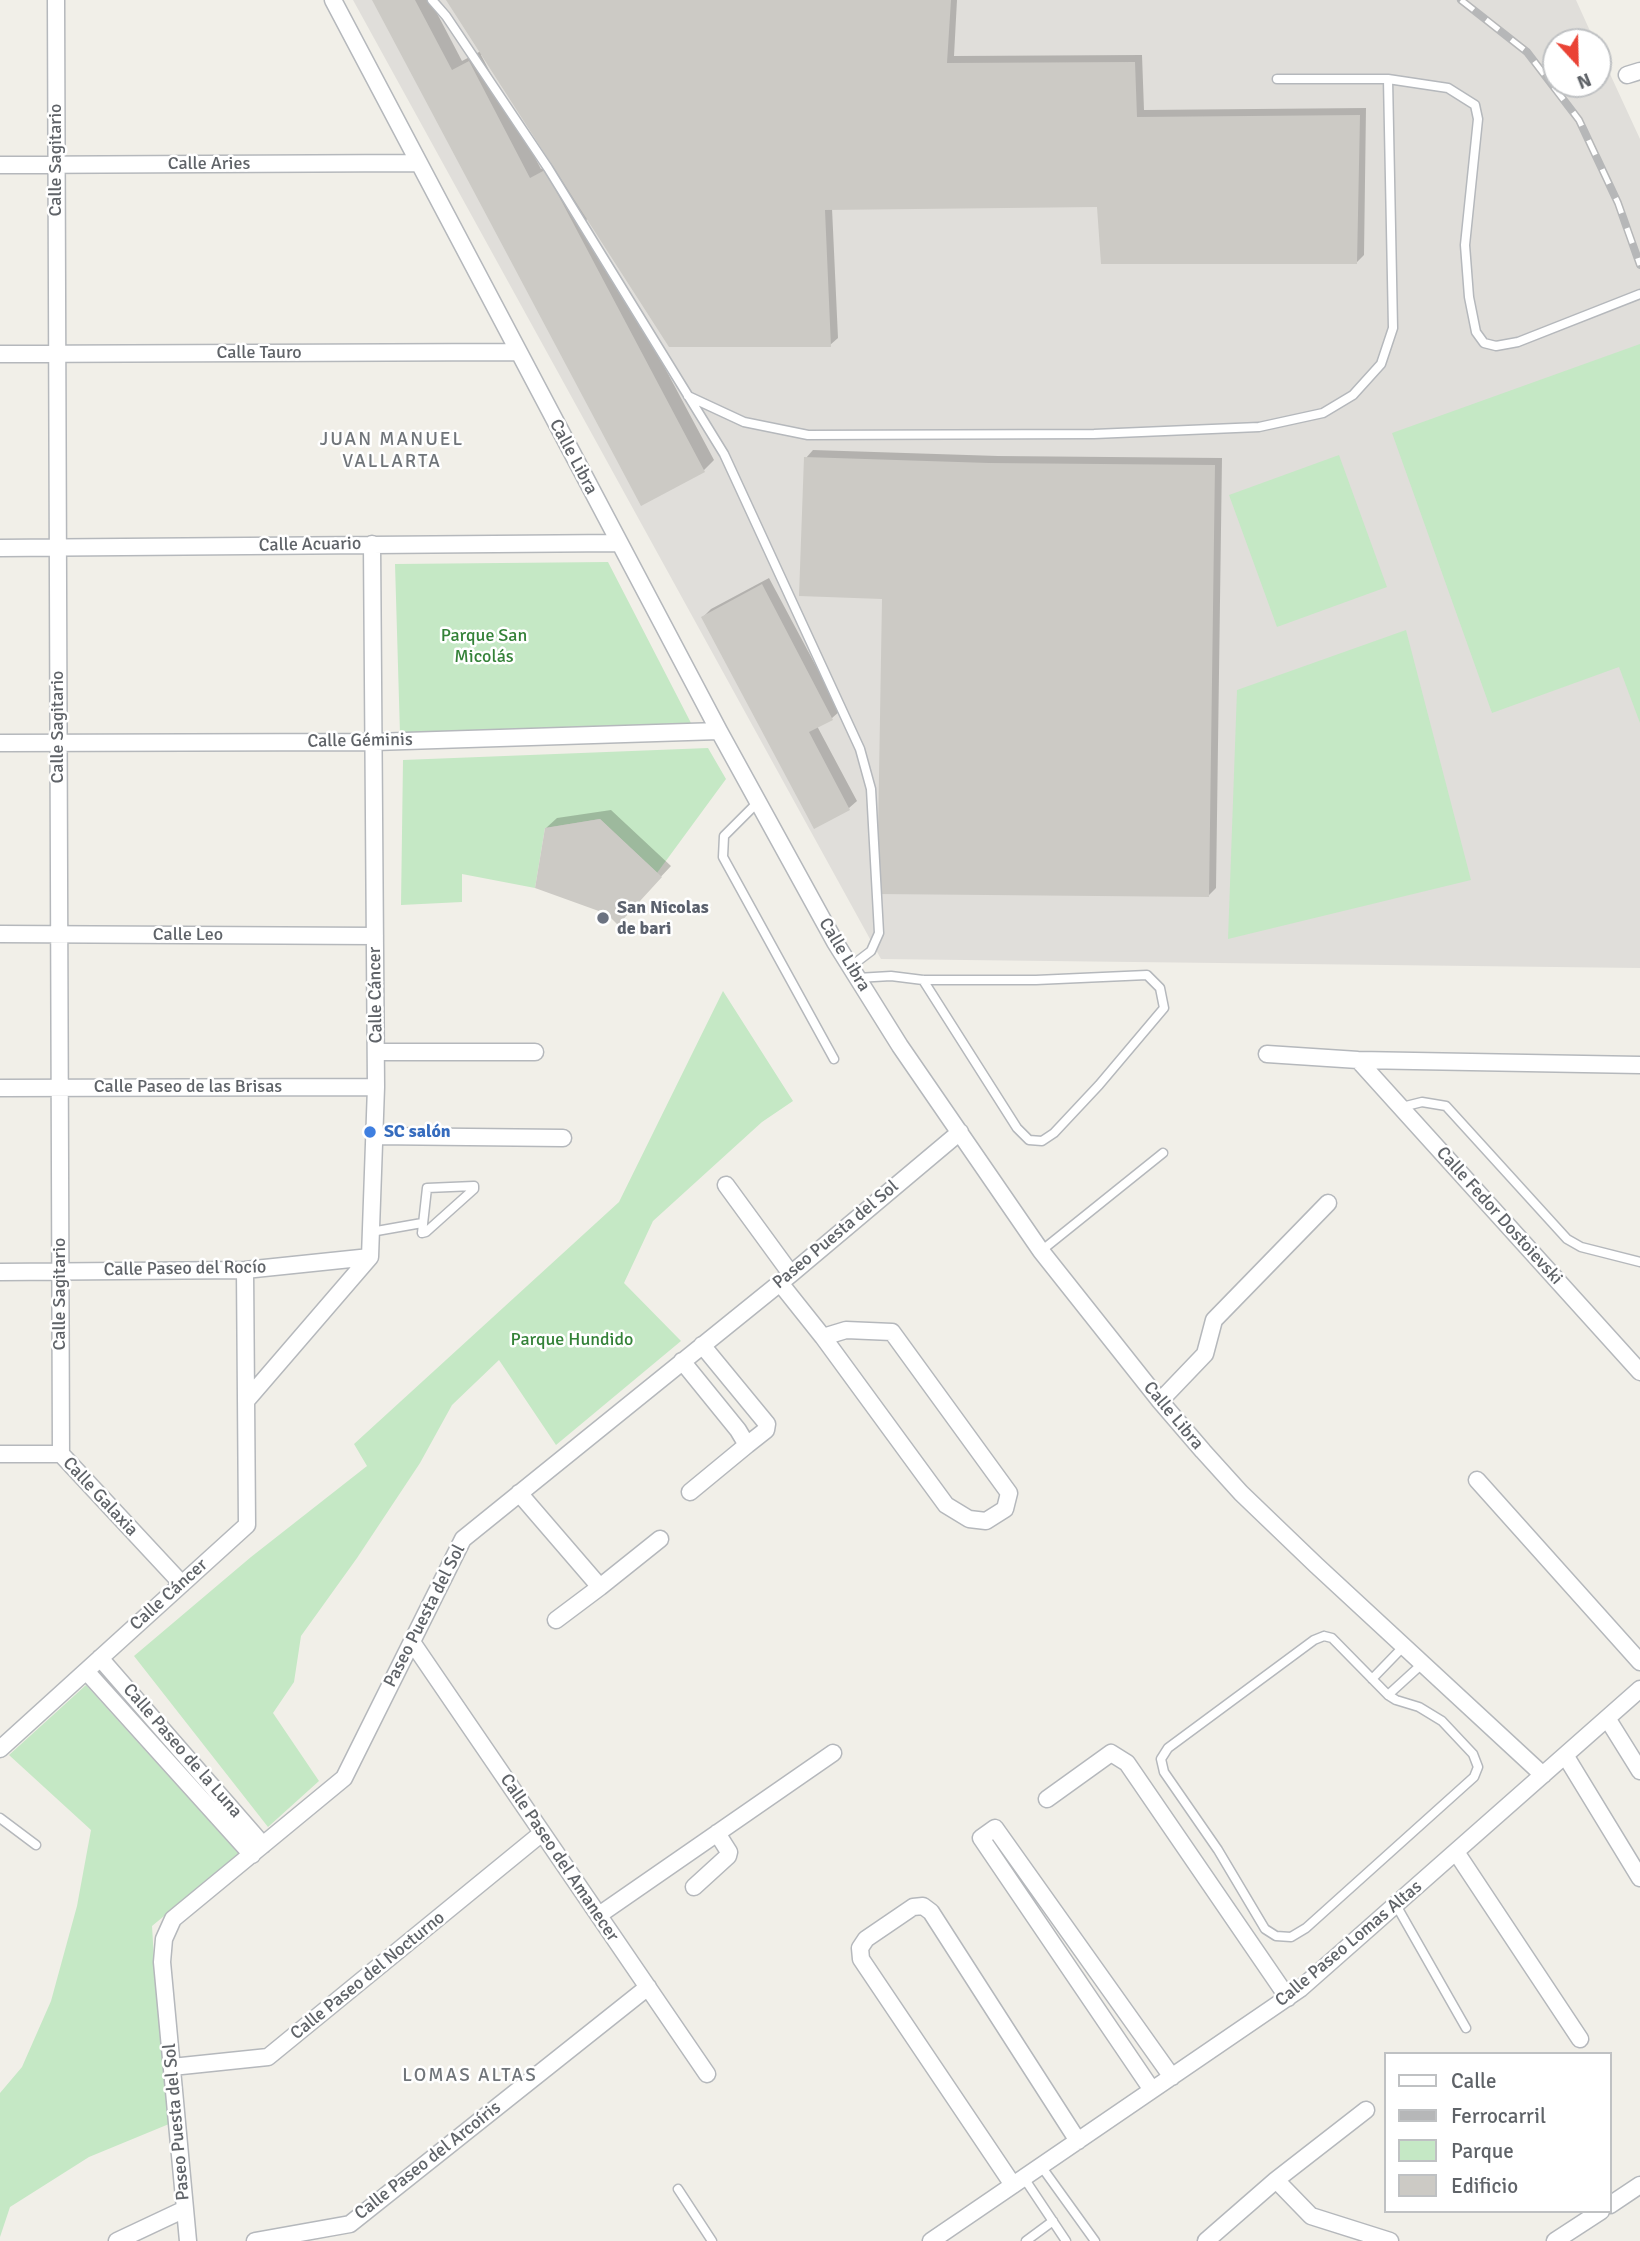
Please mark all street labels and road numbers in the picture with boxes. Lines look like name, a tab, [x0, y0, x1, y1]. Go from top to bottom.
street label: Calle Sagitario	[45, 104, 67, 216]
street label: Calle Aries	[168, 153, 250, 175]
street label: Calle Tauro	[216, 342, 302, 364]
street label: Calle Libra	[544, 416, 602, 498]
street label: Calle Acuario	[259, 533, 361, 557]
street label: Calle Sagitario	[47, 671, 69, 783]
street label: Calle Géminis	[307, 729, 413, 753]
street label: Calle Libra	[814, 914, 874, 996]
street label: Calle Leo	[153, 924, 223, 946]
street label: Calle Cáncer	[364, 946, 388, 1044]
street label: Calle Paseo de las Brisas	[94, 1076, 282, 1098]
street label: Calle Fedor Dostoievski	[1431, 1143, 1567, 1289]
street label: Paseo Puesta del Sol	[769, 1176, 903, 1294]
street label: Calle Sagitario	[49, 1238, 71, 1350]
street label: Calle Paseo del Rocío	[103, 1257, 267, 1281]
street label: Calle Libra	[1138, 1378, 1208, 1454]
street label: Calle Galaxia	[58, 1453, 142, 1541]
street label: Paseo Puesta del Sol	[380, 1541, 470, 1691]
street label: Calle Cáncer	[126, 1555, 212, 1635]
street label: Calle Paseo de la Luna	[118, 1679, 246, 1823]
street label: Calle Paseo del Amanecer	[495, 1770, 623, 1946]
street label: Calle Paseo Lomas Altas	[1271, 1876, 1427, 2012]
street label: Calle Paseo del Nocturno	[287, 1907, 449, 2045]
street label: Paseo Puesta del Sol	[159, 2043, 195, 2201]
street label: Calle Paseo del Arcoíris	[351, 2097, 505, 2225]

